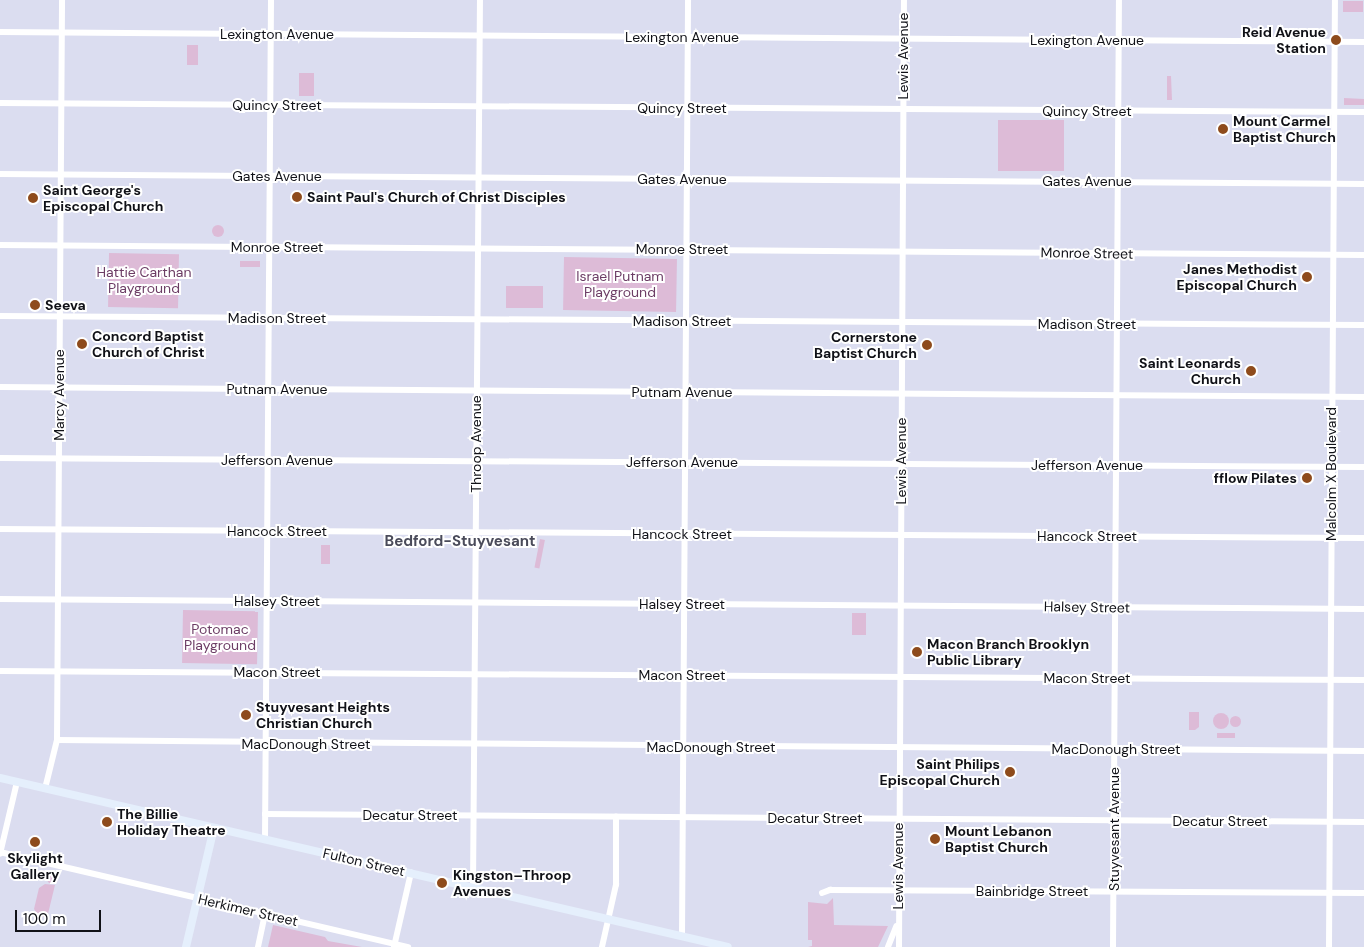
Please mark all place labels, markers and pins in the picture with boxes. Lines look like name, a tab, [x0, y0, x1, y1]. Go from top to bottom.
place label: Reid Avenue Station	[1242, 24, 1326, 56]
marker: Reid Avenue Station	[1330, 34, 1342, 46]
place label: Mount Carmel Baptist Church	[1233, 113, 1336, 146]
marker: Mount Carmel Baptist Church	[1217, 123, 1229, 135]
place label: Saint George's Episcopal Church	[43, 182, 163, 214]
place label: Saint Paul's Church of Christ Disciples	[307, 189, 566, 205]
marker: Saint Paul's Church of Christ Disciples	[291, 191, 303, 203]
marker: Saint George's Episcopal Church	[27, 192, 39, 204]
place label: Janes Methodist Episcopal Church	[1177, 261, 1297, 294]
marker: Janes Methodist Episcopal Church	[1301, 271, 1313, 283]
place label: Seeva	[45, 297, 86, 313]
marker: Seeva	[29, 299, 41, 311]
place label: Concord Baptist Church of Christ	[92, 328, 205, 361]
place label: Cornerstone Baptist Church	[814, 329, 917, 362]
marker: Concord Baptist Church of Christ	[76, 338, 88, 350]
marker: Cornerstone Baptist Church	[921, 339, 933, 351]
place label: Saint Leonards Church	[1139, 355, 1241, 388]
marker: Saint Leonards Church	[1245, 365, 1257, 377]
place label: fflow Pilates	[1214, 470, 1297, 486]
marker: fflow Pilates	[1301, 472, 1313, 484]
place label: Macon Branch Brooklyn Public Library	[927, 636, 1089, 669]
marker: Macon Branch Brooklyn Public Library	[911, 646, 923, 658]
place label: Stuyvesant Heights Christian Church	[256, 699, 390, 732]
marker: Stuyvesant Heights Christian Church	[240, 709, 252, 721]
place label: Saint Philips Episcopal Church	[880, 756, 1000, 789]
marker: Saint Philips Episcopal Church	[1004, 766, 1016, 778]
place label: The Billie Holiday Theatre	[117, 806, 226, 839]
marker: The Billie Holiday Theatre	[101, 816, 113, 828]
place label: Mount Lebanon Baptist Church	[945, 823, 1052, 856]
marker: Mount Lebanon Baptist Church	[929, 833, 941, 845]
marker: Skylight Gallery	[29, 836, 41, 848]
place label: Skylight Gallery	[7, 850, 63, 882]
place label: Kingston–Throop Avenues	[453, 867, 571, 900]
marker: Kingston–Throop Avenues	[435, 876, 449, 890]

